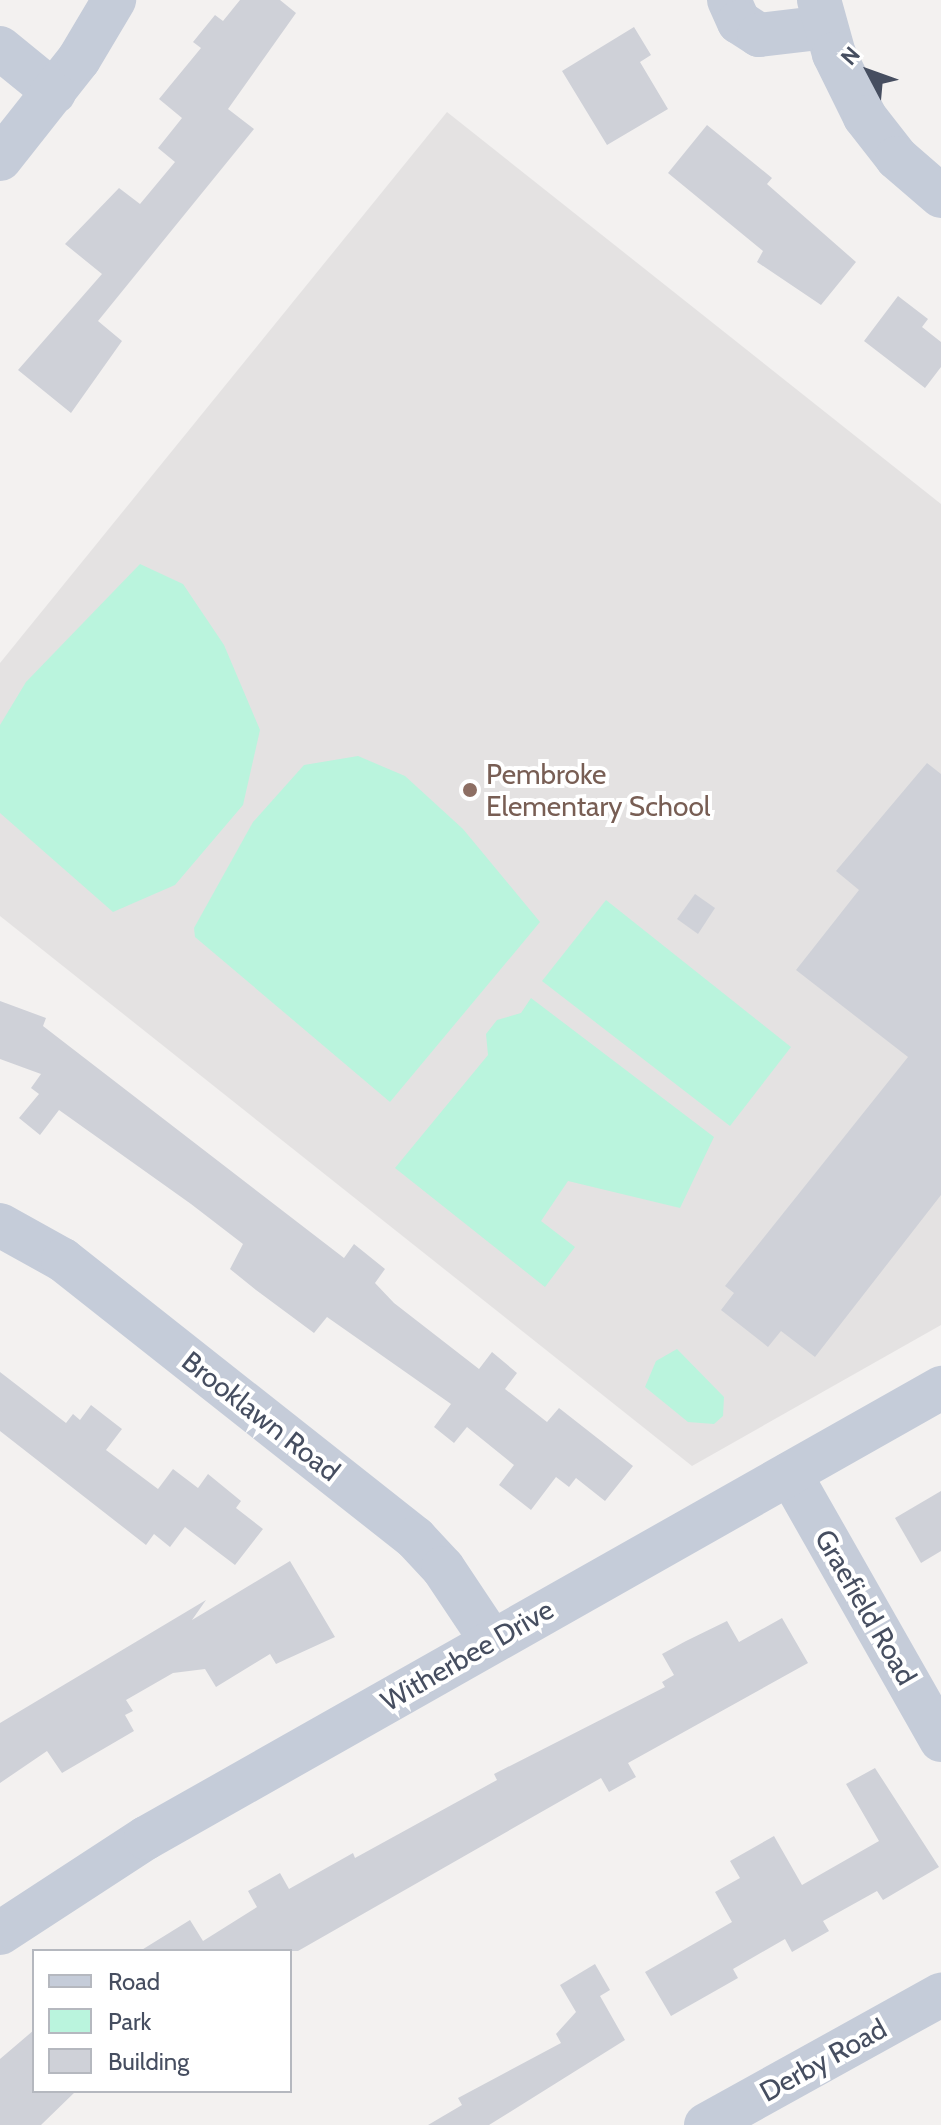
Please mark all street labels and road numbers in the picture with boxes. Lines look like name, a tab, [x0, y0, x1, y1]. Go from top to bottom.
street label: Brooklawn Road	[175, 1344, 347, 1488]
street label: Graefield Road	[808, 1523, 924, 1691]
street label: Witherbee Drive	[375, 1592, 559, 1718]
street label: Derby Road	[754, 2011, 892, 2109]

